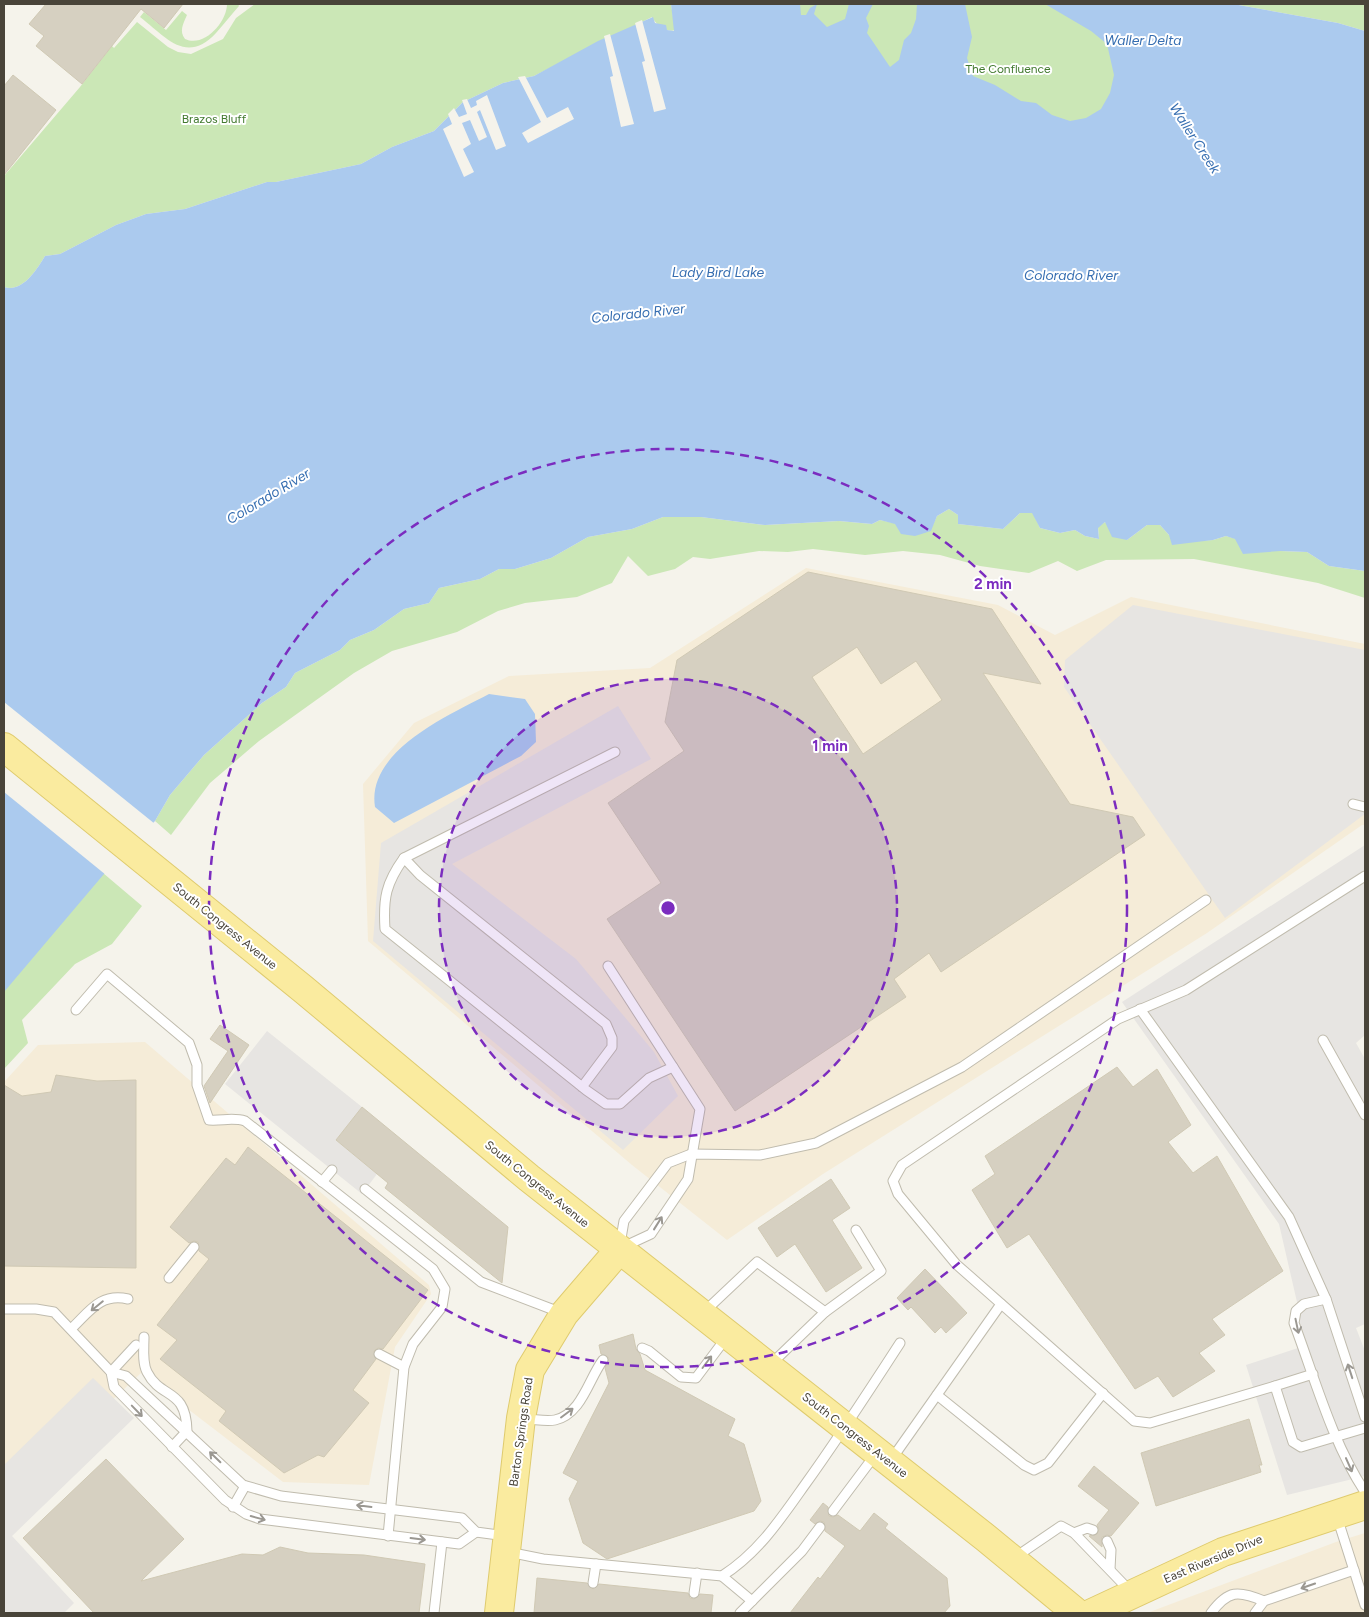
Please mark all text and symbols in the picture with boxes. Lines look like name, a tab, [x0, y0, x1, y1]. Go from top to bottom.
water label: Waller Delta	[1104, 32, 1182, 49]
park label: The Confluence	[965, 62, 1051, 76]
water label: Waller Creek	[1166, 100, 1224, 178]
park label: Brazos Bluff	[182, 112, 247, 126]
water label: Lady Bird Lake	[672, 264, 765, 281]
water label: Colorado River	[1024, 267, 1119, 284]
water label: Colorado River	[590, 300, 687, 327]
water label: Colorado River	[224, 464, 314, 528]
text: 2 min	[974, 575, 1012, 593]
text: 1 min	[812, 737, 848, 755]
street label: South Congress Avenue	[170, 880, 280, 973]
centre of rings	[659, 899, 677, 917]
street label: South Congress Avenue	[482, 1138, 592, 1231]
one-way arrow	[653, 1217, 663, 1231]
one-way arrow	[90, 1300, 103, 1311]
one-way arrow	[1292, 1318, 1302, 1334]
one-way arrow	[702, 1355, 712, 1369]
one-way arrow	[1345, 1363, 1355, 1379]
street label: Barton Springs Road	[506, 1377, 536, 1487]
street label: South Congress Avenue	[800, 1389, 911, 1481]
one-way arrow	[131, 1405, 143, 1417]
one-way arrow	[560, 1407, 573, 1418]
one-way arrow	[209, 1451, 221, 1463]
one-way arrow	[1345, 1457, 1355, 1472]
one-way arrow	[356, 1501, 372, 1511]
one-way arrow	[249, 1513, 265, 1523]
street label: East Riverside Drive	[1161, 1532, 1265, 1586]
one-way arrow	[410, 1535, 426, 1545]
one-way arrow	[1301, 1582, 1316, 1591]

